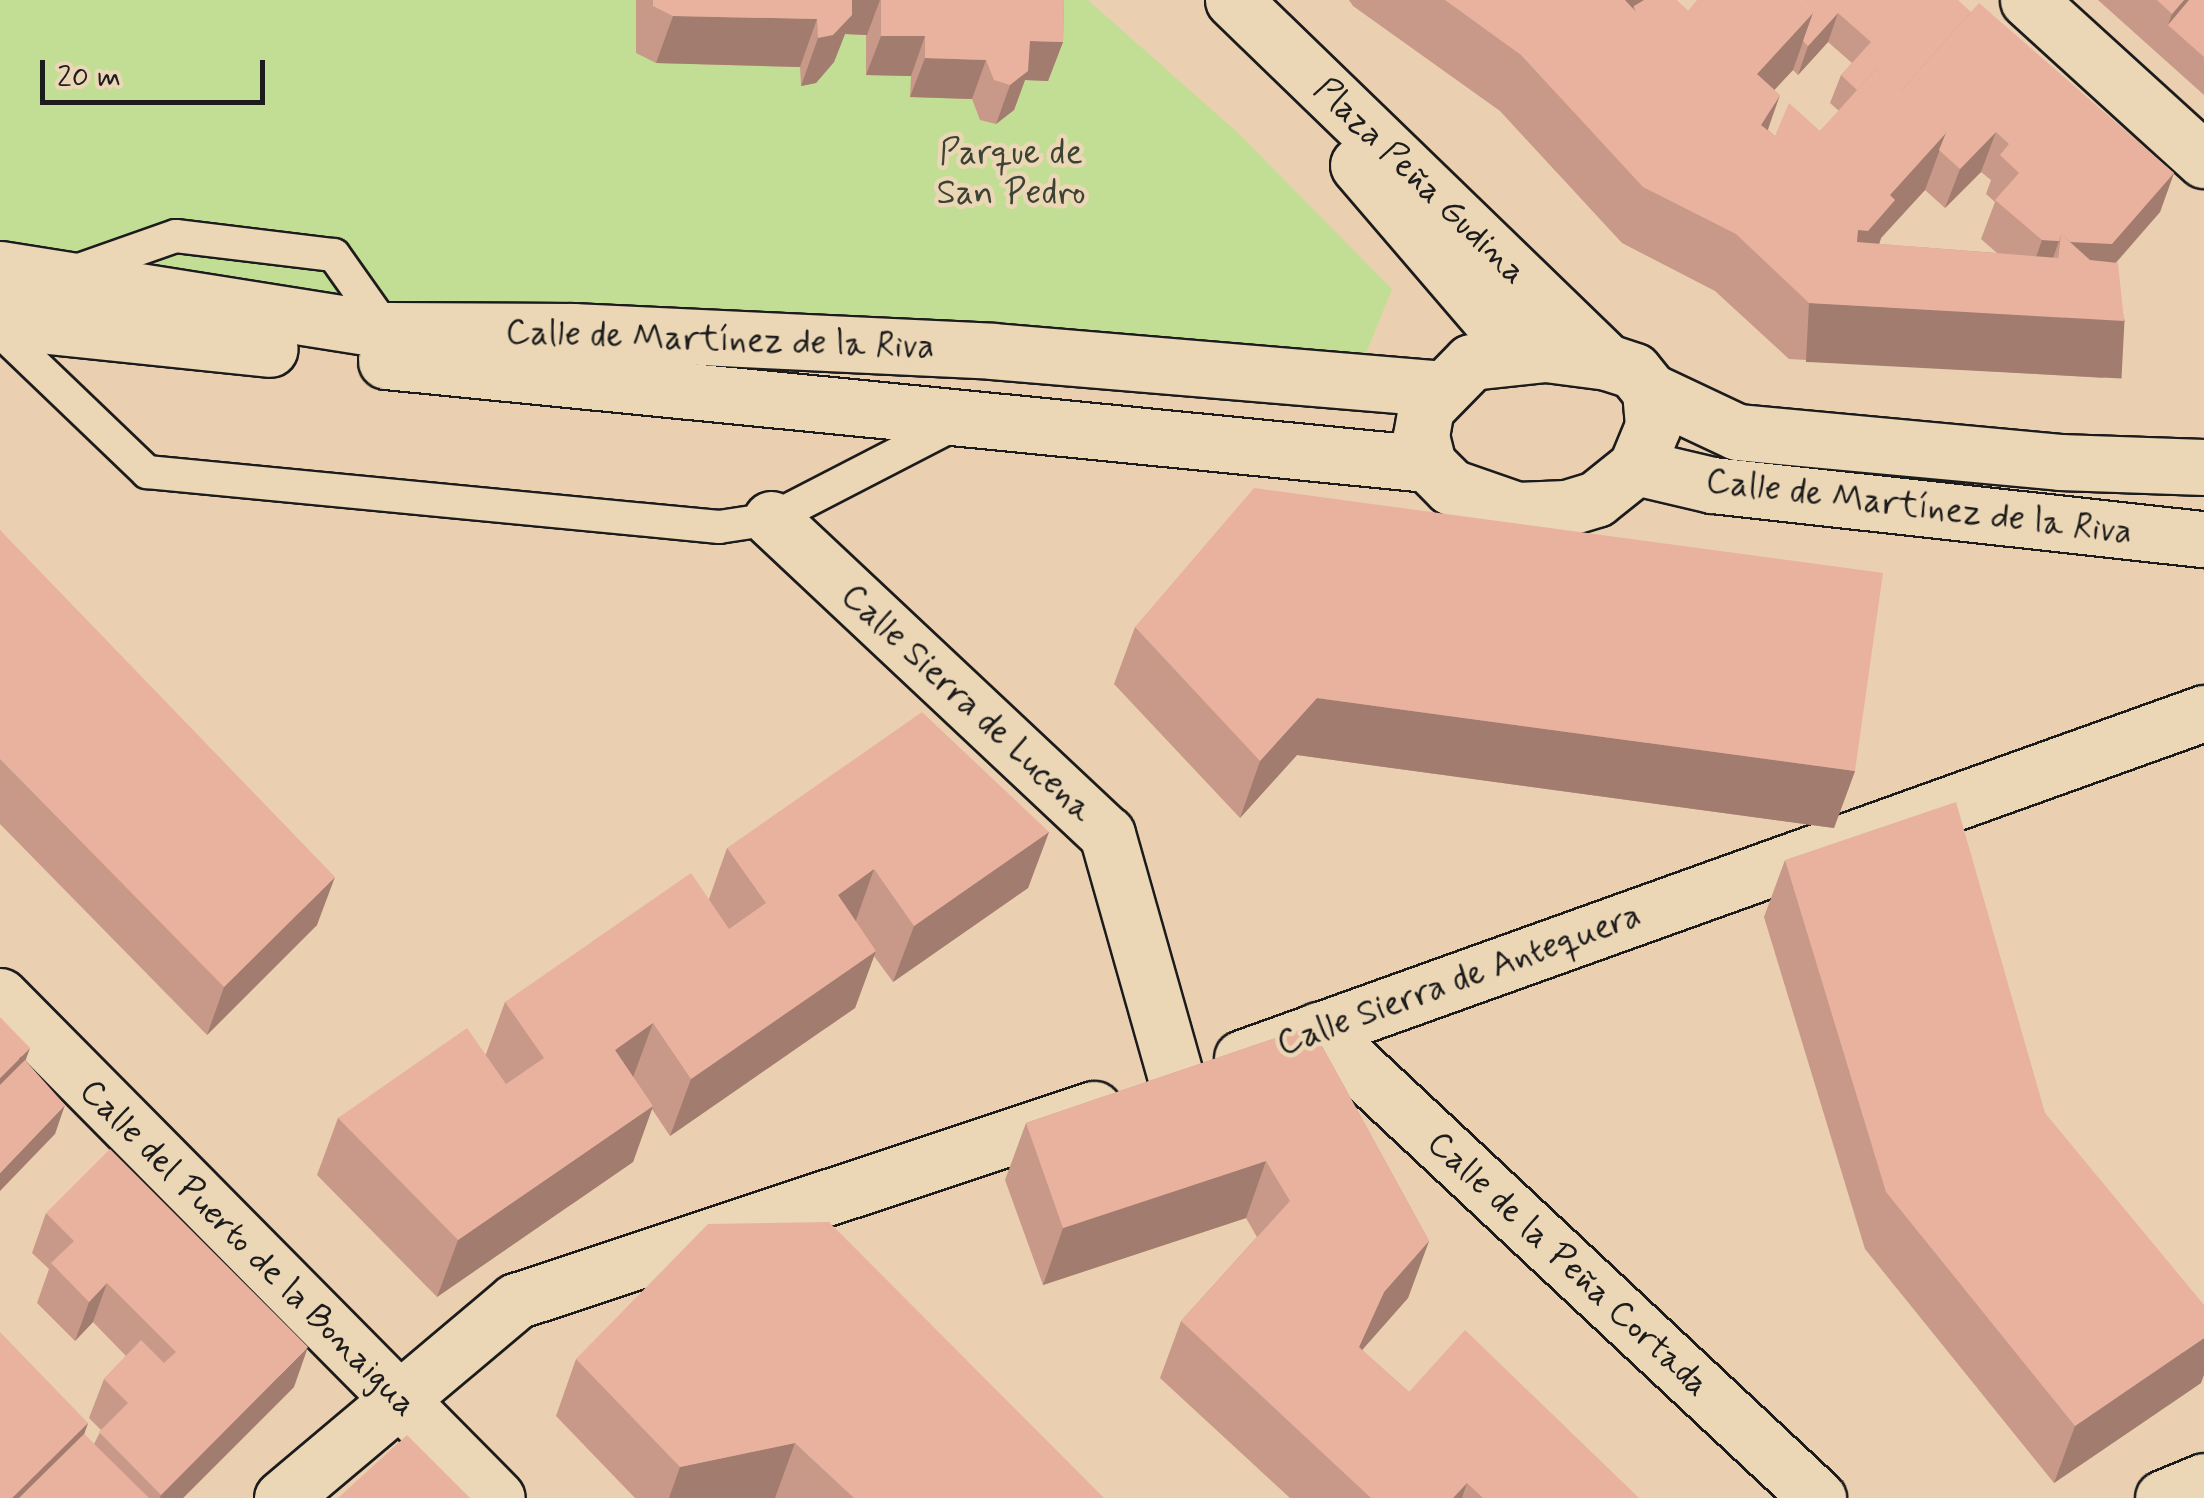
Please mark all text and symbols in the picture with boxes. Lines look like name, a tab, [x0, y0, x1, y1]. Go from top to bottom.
scale bar	[45, 40, 270, 102]
text: 20 m	[57, 58, 121, 97]
street label: Plaza Peña Gudina	[1303, 67, 1537, 295]
park label: Parque de San Pedro	[937, 132, 1085, 214]
street label: Calle de Martínez de la Riva	[509, 312, 931, 368]
street label: Calle de Martínez de la Riva	[1707, 460, 2131, 554]
street label: Calle Sierra de Lucena	[826, 570, 1108, 836]
street label: Calle Sierra de Antequera	[1270, 894, 1648, 1066]
street label: Calle del Puerto de la Bonaigua	[74, 1074, 422, 1422]
street label: Calle de la Peña Cortada	[1419, 1123, 1717, 1405]

